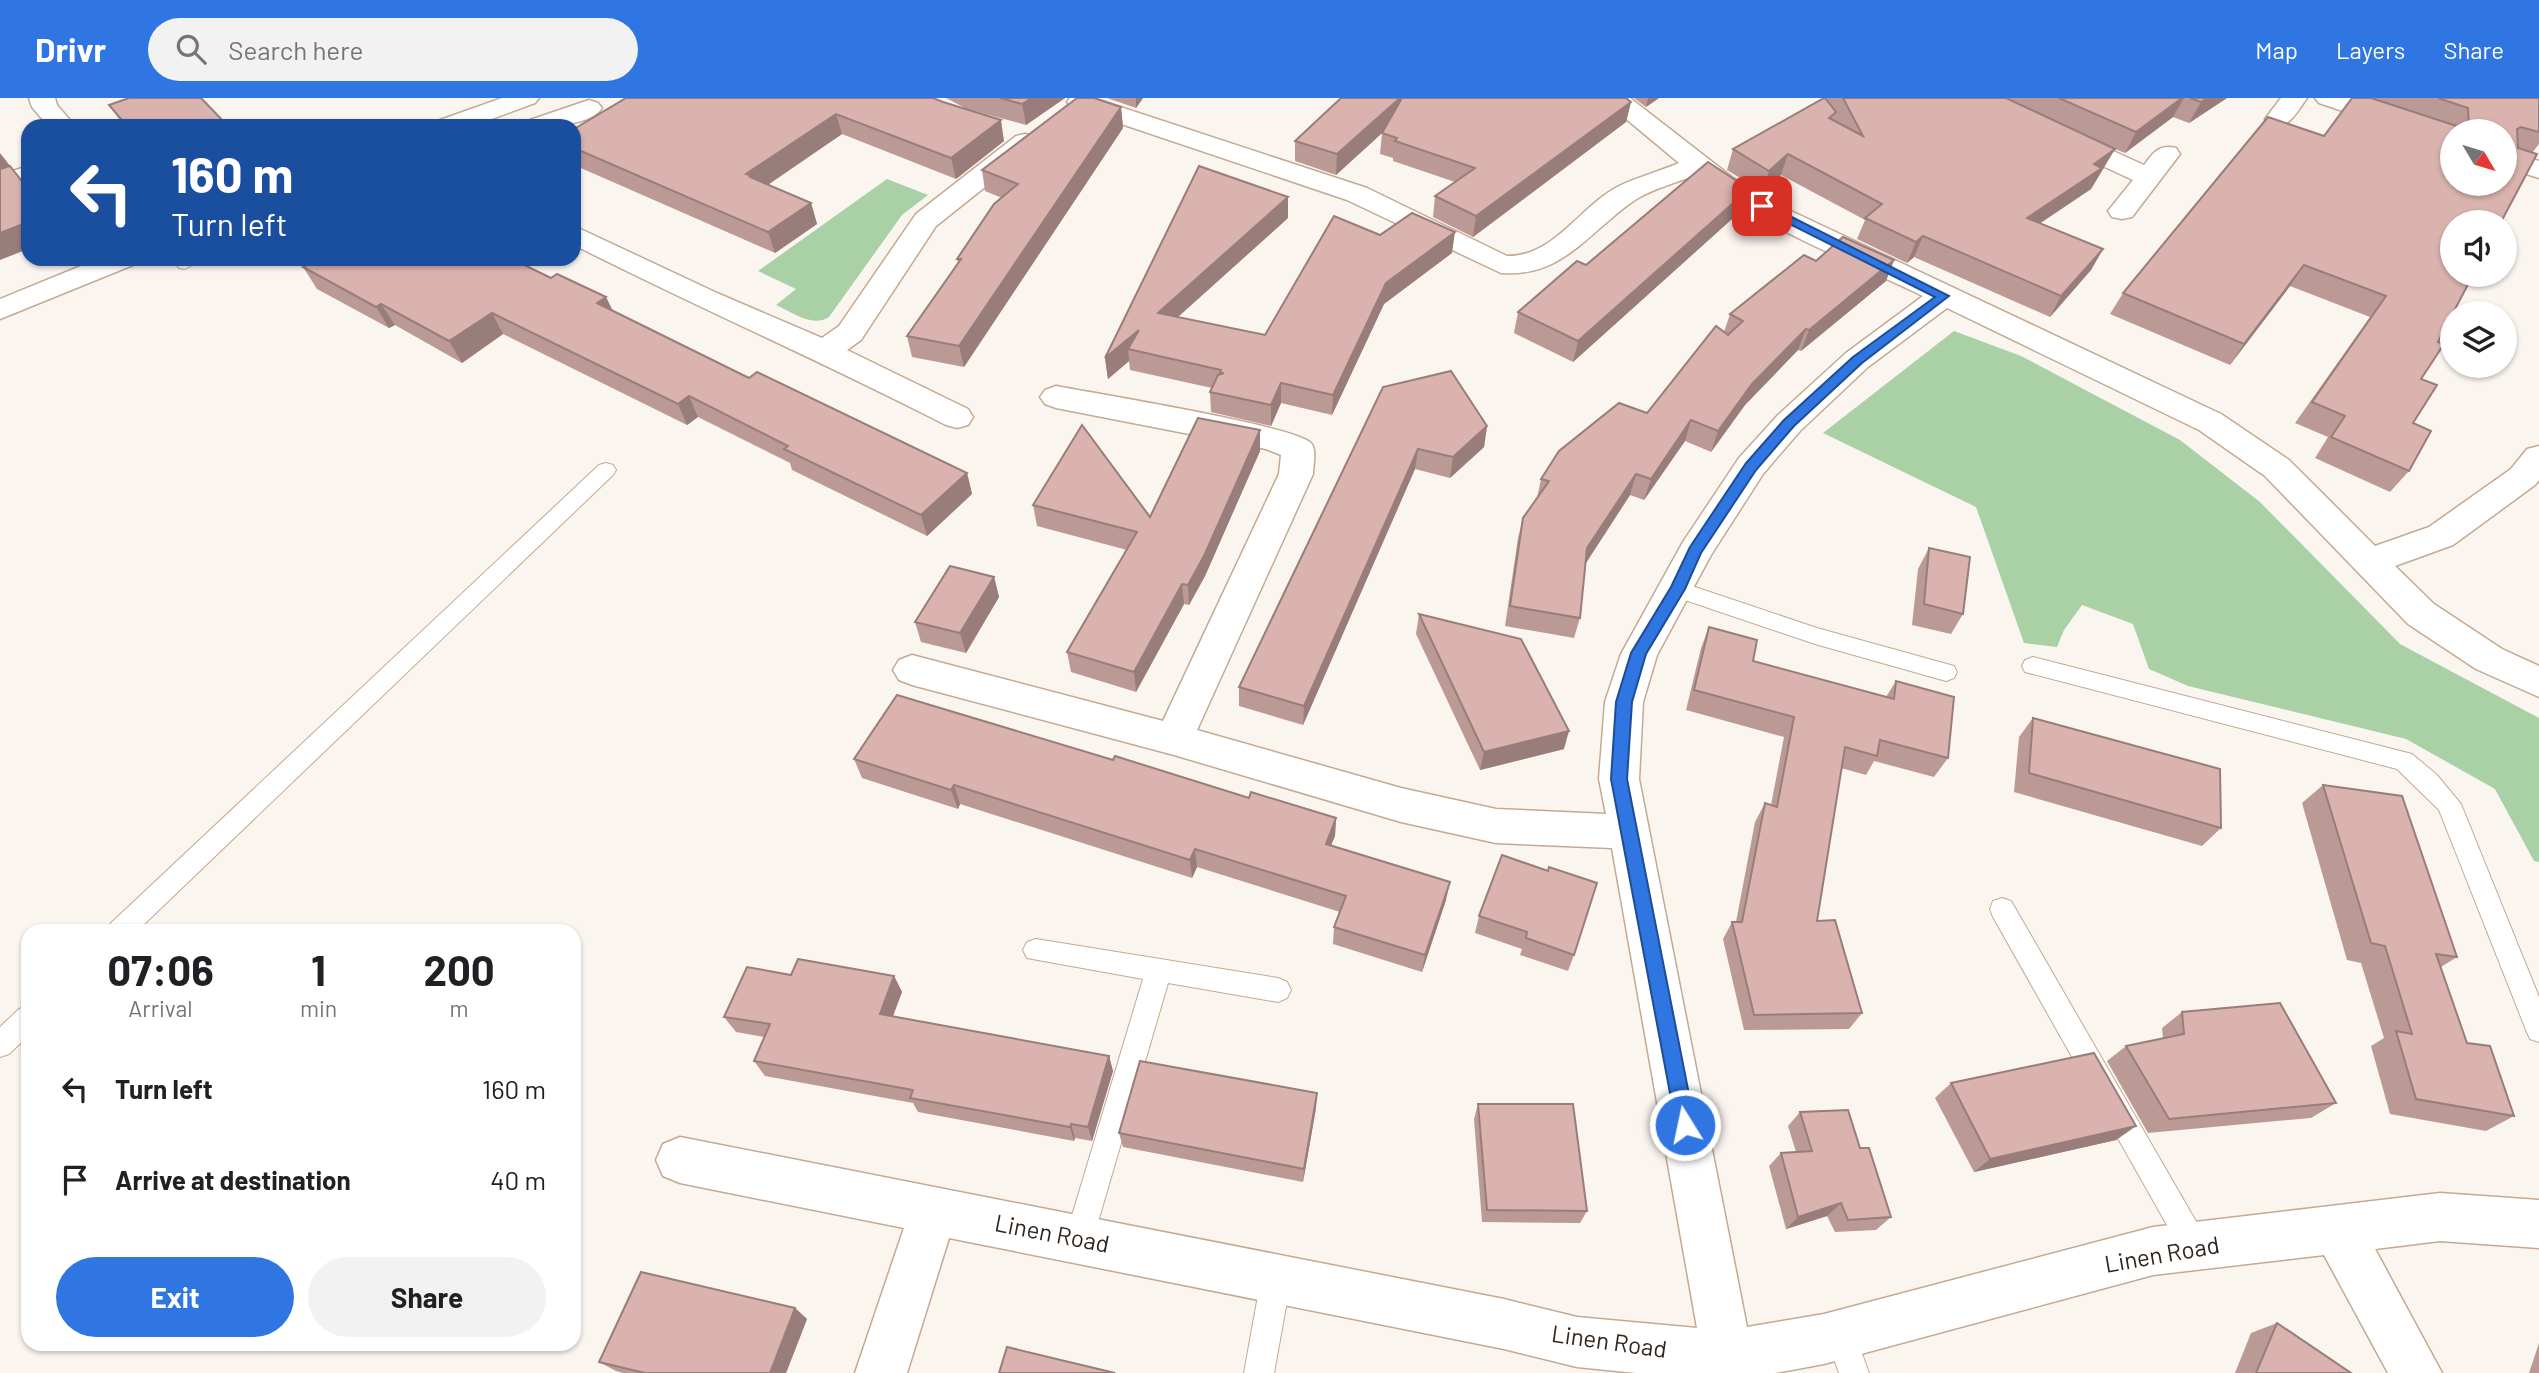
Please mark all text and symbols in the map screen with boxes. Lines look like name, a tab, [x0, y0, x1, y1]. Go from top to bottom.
search box	[148, 18, 638, 81]
text: Drivr	[35, 29, 106, 69]
icon: search	[172, 30, 210, 68]
text: Search here	[228, 34, 363, 65]
text: Map	[2255, 35, 2298, 64]
text: Layers	[2336, 35, 2405, 64]
text: Share	[2443, 35, 2504, 64]
north arrow	[2440, 119, 2516, 196]
map controls	[2440, 119, 2517, 378]
text: 160 m	[171, 144, 293, 203]
icon: left	[56, 147, 147, 238]
pin	[1732, 176, 1792, 236]
icon: arrive	[1743, 187, 1781, 225]
text: Turn left	[171, 204, 288, 242]
button: sound	[2440, 210, 2517, 287]
button: layers	[2440, 301, 2517, 378]
text: 07:06	[107, 944, 214, 994]
text: 1	[311, 944, 326, 994]
text: 200	[423, 944, 495, 994]
text: Arrival	[128, 994, 193, 1022]
text: min	[300, 994, 337, 1022]
text: m	[450, 994, 469, 1022]
icon: left	[56, 1070, 94, 1108]
text: Turn left	[115, 1073, 213, 1104]
text: 160 m	[482, 1073, 546, 1104]
position arrow	[1648, 1088, 1722, 1162]
icon: arrive	[56, 1161, 94, 1199]
text: Arrive at destination	[115, 1164, 351, 1195]
text: 40 m	[490, 1164, 546, 1195]
street label: Linen Road	[993, 1207, 1112, 1258]
street label: Linen Road	[2102, 1229, 2221, 1278]
button: Exit	[56, 1257, 294, 1337]
button: Share	[308, 1257, 546, 1337]
street label: Linen Road	[1550, 1318, 1669, 1363]

